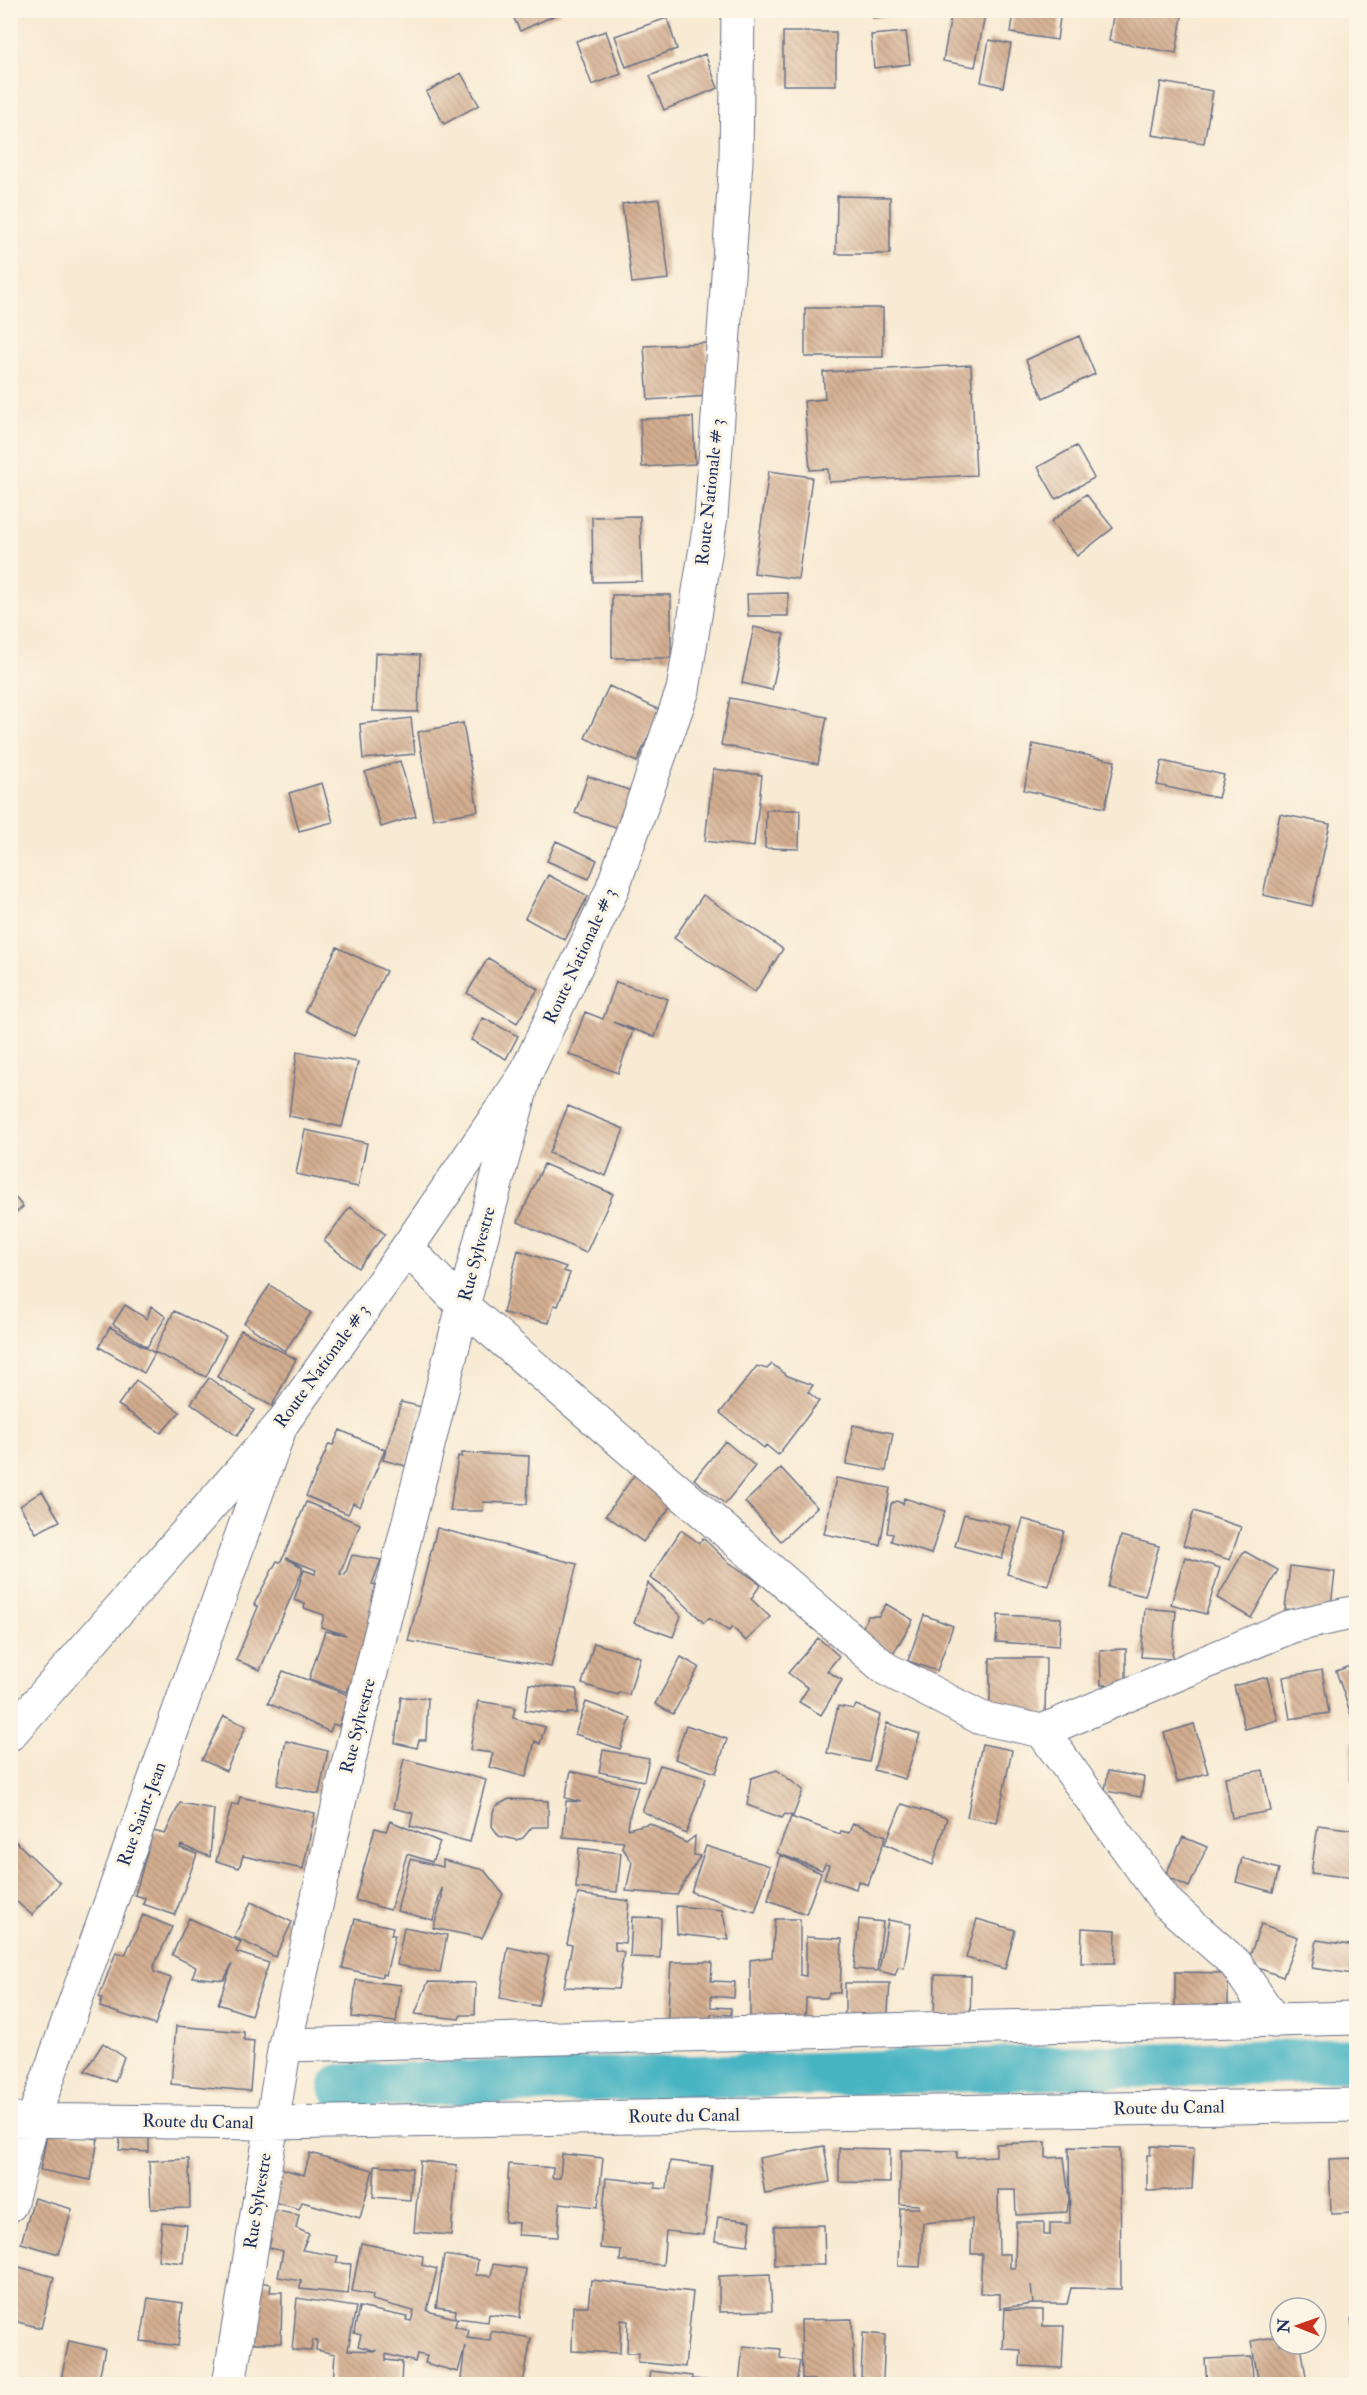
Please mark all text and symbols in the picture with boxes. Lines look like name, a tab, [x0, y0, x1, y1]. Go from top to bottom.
street label: Route Nationale # 3	[691, 417, 729, 567]
street label: Route Nationale # 3	[538, 884, 622, 1028]
street label: Rue Sylvestre	[453, 1204, 501, 1304]
street label: Route Nationale # 3	[269, 1300, 375, 1432]
street label: Rue Sylvestre	[335, 1676, 381, 1776]
street label: Rue Saint-Jean	[112, 1759, 172, 1869]
street label: Route du Canal	[1113, 2096, 1225, 2120]
street label: Route du Canal	[628, 2104, 740, 2128]
street label: Route du Canal	[142, 2110, 254, 2134]
street label: Rue Sylvestre	[239, 2151, 277, 2251]
north arrow	[1268, 2296, 1328, 2356]
text: N	[1274, 2318, 1294, 2334]

